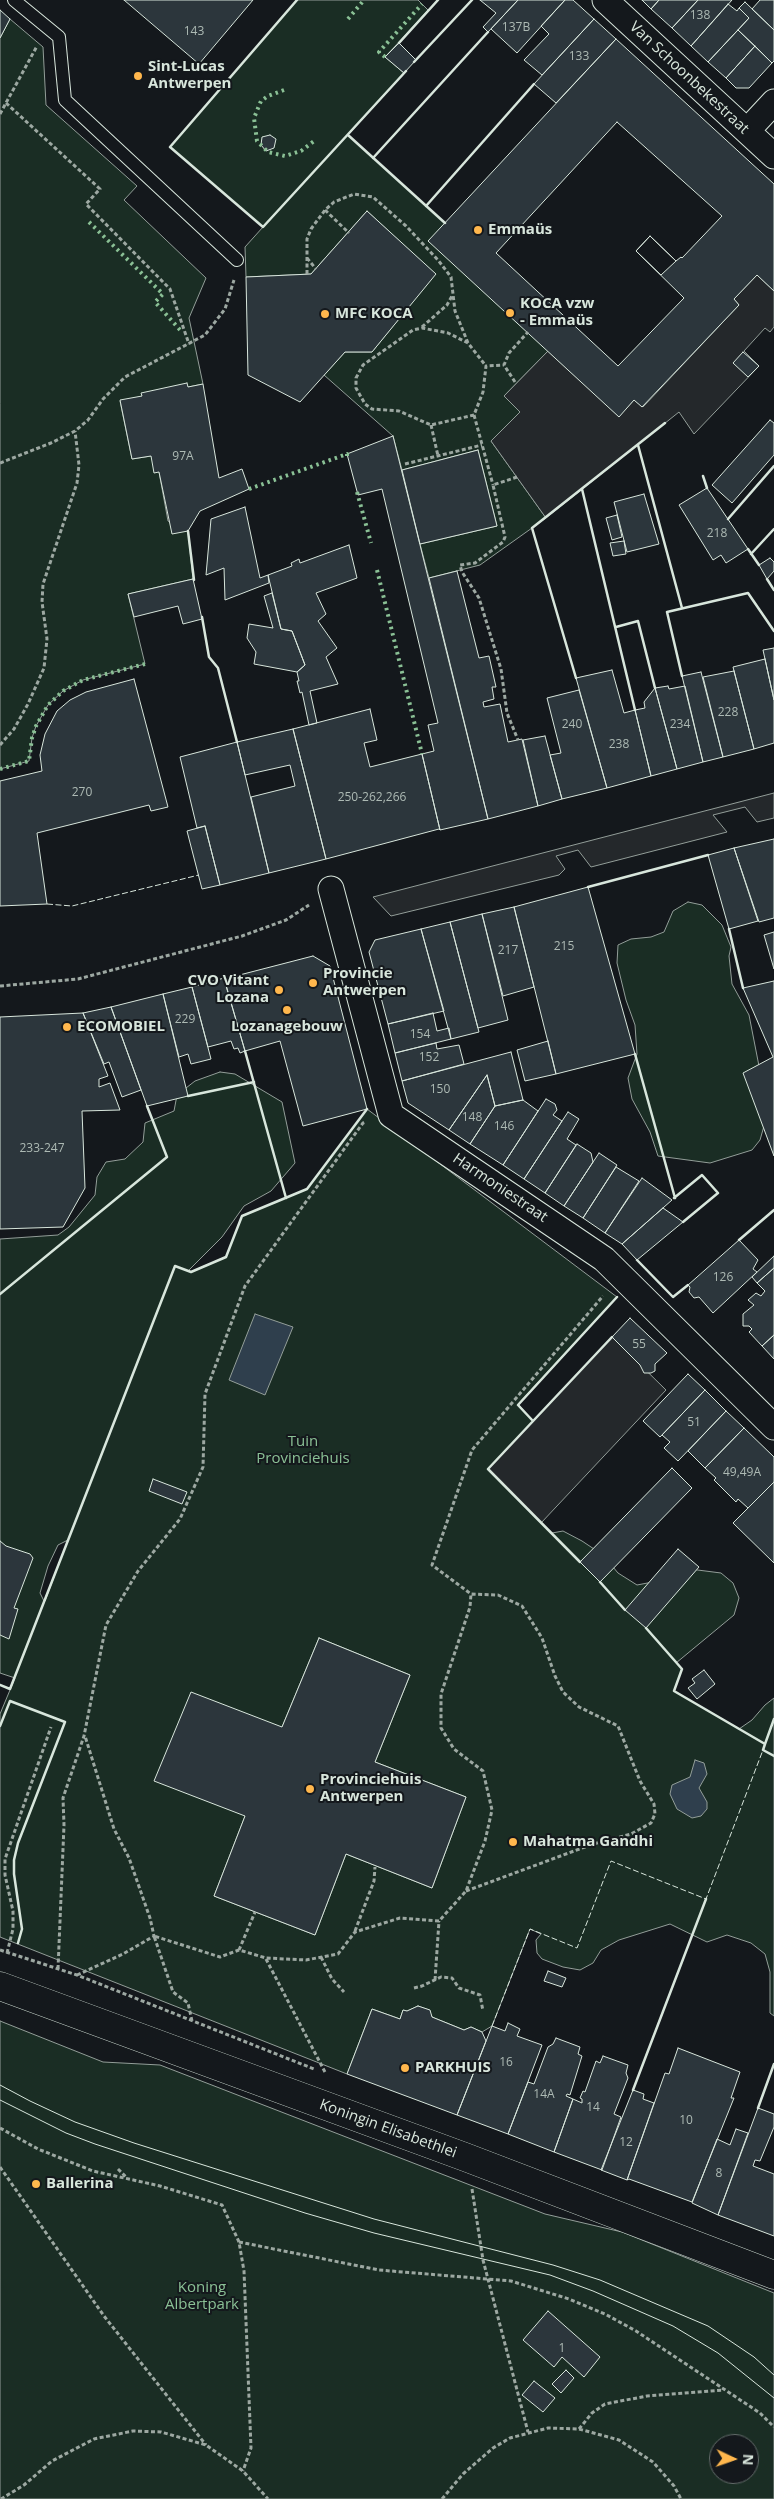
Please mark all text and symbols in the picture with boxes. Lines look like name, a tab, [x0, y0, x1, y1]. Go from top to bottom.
house number: 138	[690, 9, 710, 23]
street label: Van Schoonbekestraat	[626, 18, 752, 138]
house number: 137B	[502, 21, 530, 35]
house number: 143	[184, 25, 204, 39]
house number: 133	[569, 50, 589, 64]
place label: Sint-Lucas Antwerpen	[148, 58, 231, 93]
marker: Sint-Lucas Antwerpen	[132, 70, 144, 82]
place label: Emmaüs	[488, 221, 552, 239]
marker: Emmaüs	[472, 224, 484, 236]
place label: KOCA vzw - Emmaüs	[520, 295, 594, 330]
place label: MFC KOCA	[335, 305, 413, 323]
marker: KOCA vzw - Emmaüs	[504, 307, 516, 319]
marker: MFC KOCA	[319, 308, 331, 320]
house number: 97A	[172, 450, 194, 464]
house number: 218	[707, 527, 727, 541]
house number: 228	[718, 706, 738, 720]
house number: 240	[562, 718, 582, 732]
house number: 234	[670, 718, 690, 732]
house number: 238	[609, 738, 629, 752]
house number: 270	[72, 786, 92, 800]
house number: 250-262,266	[338, 791, 406, 805]
house number: 215	[554, 940, 574, 954]
house number: 217	[498, 944, 518, 958]
place label: Provincie Antwerpen	[323, 965, 406, 1000]
place label: CVO Vitant Lozana	[188, 972, 269, 1007]
marker: Provincie Antwerpen	[307, 977, 319, 989]
marker: CVO Vitant Lozana	[273, 984, 285, 996]
marker: Lozanagebouw	[281, 1004, 293, 1016]
house number: 229	[175, 1013, 195, 1027]
place label: ECOMOBIEL	[77, 1018, 165, 1036]
place label: Lozanagebouw	[231, 1018, 343, 1036]
marker: ECOMOBIEL	[61, 1021, 73, 1033]
house number: 154	[410, 1028, 430, 1042]
house number: 152	[419, 1051, 439, 1065]
house number: 150	[430, 1083, 450, 1097]
house number: 148	[462, 1111, 482, 1125]
house number: 146	[494, 1120, 514, 1134]
house number: 233-247	[19, 1142, 65, 1156]
street label: Harmoniestraat	[449, 1150, 551, 1226]
house number: 126	[713, 1271, 733, 1285]
house number: 55	[632, 1338, 646, 1352]
house number: 51	[687, 1416, 701, 1430]
park label: Tuin Provinciehuis	[256, 1433, 350, 1468]
house number: 49,49A	[723, 1466, 761, 1480]
place label: Provinciehuis Antwerpen	[320, 1771, 421, 1806]
marker: Provinciehuis Antwerpen	[304, 1783, 316, 1795]
place label: Mahatma Gandhi	[523, 1833, 653, 1851]
marker: Mahatma Gandhi	[507, 1836, 519, 1848]
house number: 16	[499, 2056, 513, 2070]
place label: PARKHUIS	[415, 2059, 491, 2077]
marker: PARKHUIS	[399, 2062, 411, 2074]
house number: 14A	[533, 2088, 555, 2102]
street label: Koningin Elisabethlei	[317, 2096, 459, 2162]
house number: 14	[586, 2101, 600, 2115]
house number: 10	[679, 2114, 693, 2128]
house number: 12	[619, 2136, 633, 2150]
house number: 8	[716, 2167, 722, 2181]
place label: Ballerina	[46, 2175, 113, 2193]
marker: Ballerina	[30, 2178, 42, 2190]
park label: Koning Albertpark	[165, 2279, 239, 2314]
house number: 1	[559, 2342, 565, 2356]
north arrow	[709, 2434, 759, 2484]
text: N	[739, 2454, 758, 2466]

